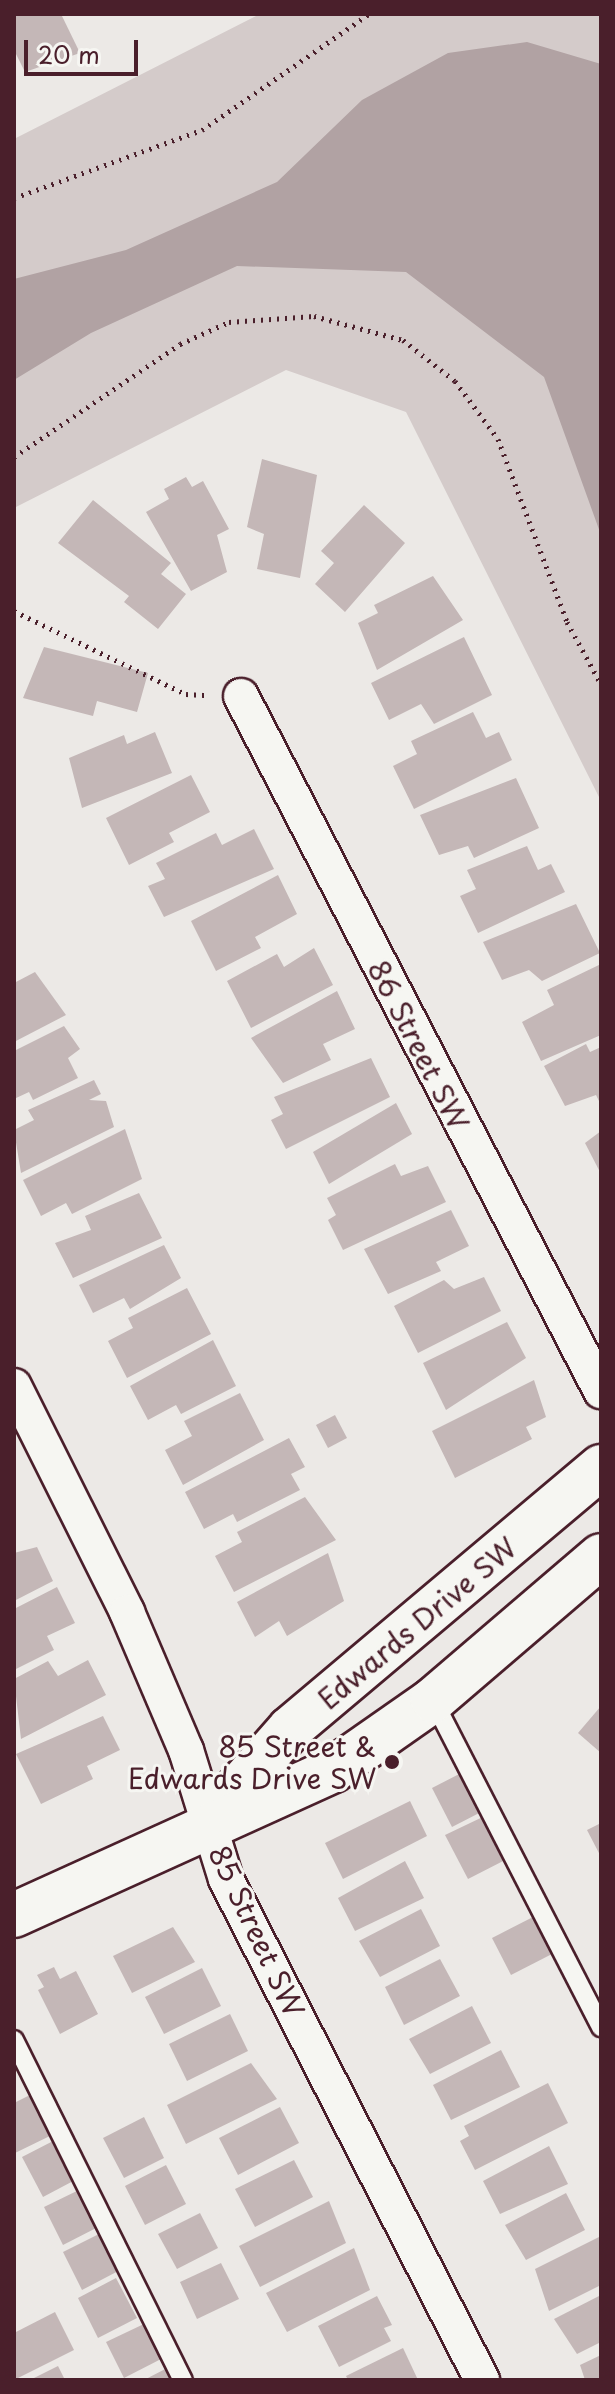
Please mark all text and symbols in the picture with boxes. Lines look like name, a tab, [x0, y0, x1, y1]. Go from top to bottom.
scale bar	[28, 24, 142, 74]
text: 20 m	[38, 36, 100, 72]
street label: 86 Street SW	[362, 955, 476, 1135]
street label: Edwards Drive SW	[310, 1530, 524, 1716]
place label: 85 Street & Edwards Drive SW	[126, 1729, 376, 1795]
marker: 85 Street & Edwards Drive SW	[383, 1753, 401, 1771]
street label: 85 Street SW	[203, 1841, 311, 2021]

